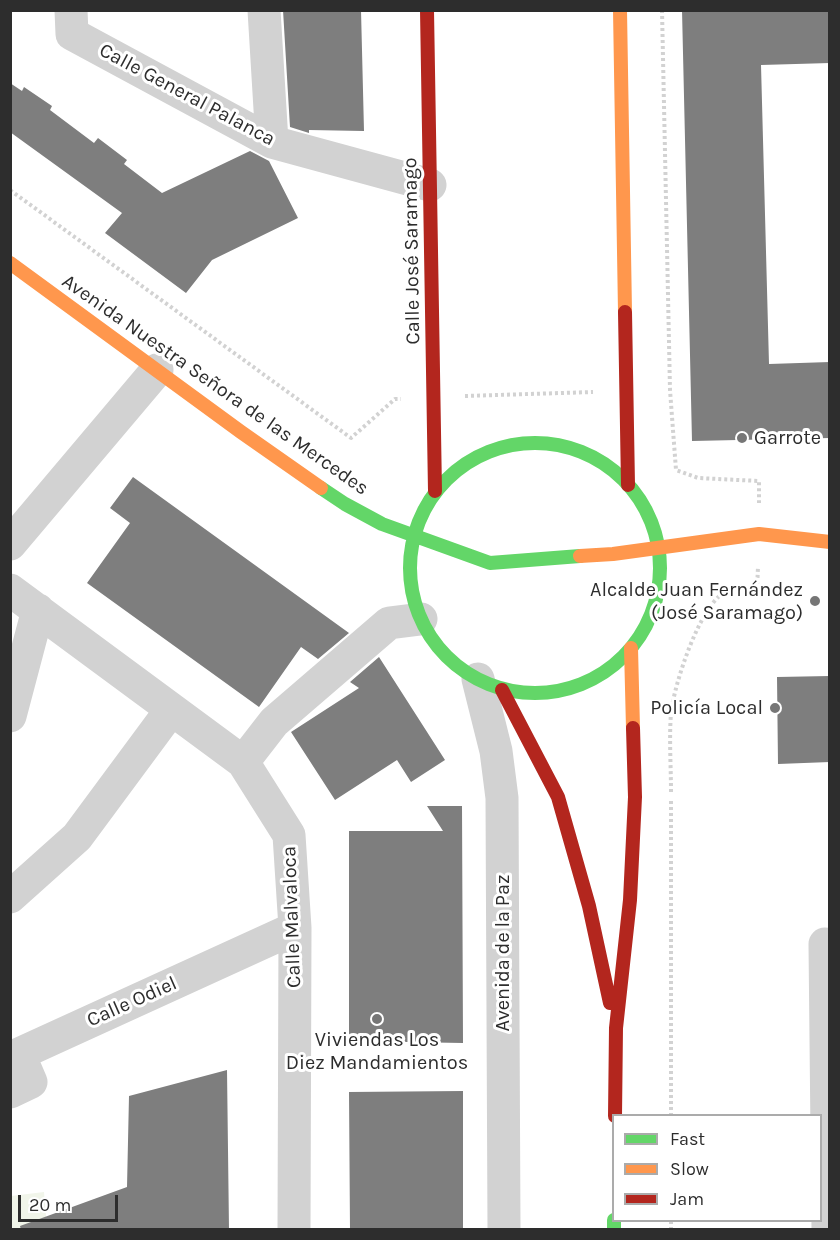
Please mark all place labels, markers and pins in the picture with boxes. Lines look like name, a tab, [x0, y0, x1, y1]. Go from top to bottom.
place label: Garrote	[754, 426, 821, 450]
marker: Garrote	[735, 431, 749, 445]
place label: Alcalde Juan Fernández (José Saramago)	[590, 578, 803, 625]
marker: Alcalde Juan Fernández (José Saramago)	[808, 594, 822, 608]
place label: Policía Local	[650, 696, 763, 720]
marker: Policía Local	[768, 701, 782, 715]
marker: Viviendas Los Diez Mandamientos	[370, 1012, 384, 1026]
place label: Viviendas Los Diez Mandamientos	[286, 1028, 468, 1075]

